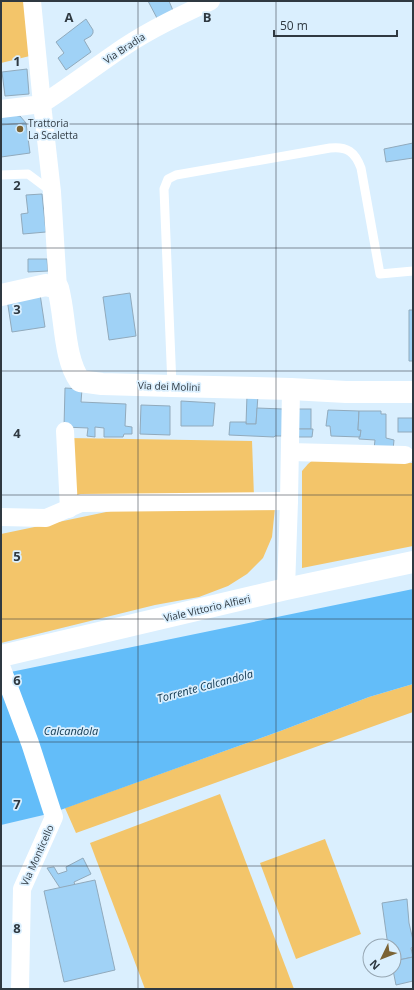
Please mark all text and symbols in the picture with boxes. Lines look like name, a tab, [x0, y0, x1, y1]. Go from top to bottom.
text: A	[65, 8, 74, 26]
text: B	[203, 8, 212, 26]
scale bar	[274, 12, 397, 38]
text: 50 m	[280, 17, 308, 34]
street label: Via Bradia	[100, 29, 148, 67]
text: 1	[13, 52, 21, 70]
place label: Trattoria La Scaletta	[28, 116, 78, 142]
marker: Trattoria La Scaletta	[15, 124, 25, 134]
text: 2	[13, 176, 21, 194]
text: 3	[13, 300, 21, 318]
street label: Via dei Molini	[138, 378, 200, 394]
text: 4	[13, 424, 21, 442]
text: 5	[13, 547, 21, 565]
street label: Viale Vittorio Alfieri	[162, 591, 252, 625]
water label: Torrente Calcandola	[155, 665, 254, 706]
text: 6	[13, 671, 21, 689]
water label: Calcandola	[44, 723, 98, 738]
text: 7	[13, 795, 21, 813]
street label: Via Monticello	[17, 822, 57, 888]
text: 8	[13, 919, 21, 937]
north arrow	[362, 938, 402, 978]
text: N	[366, 957, 383, 974]

